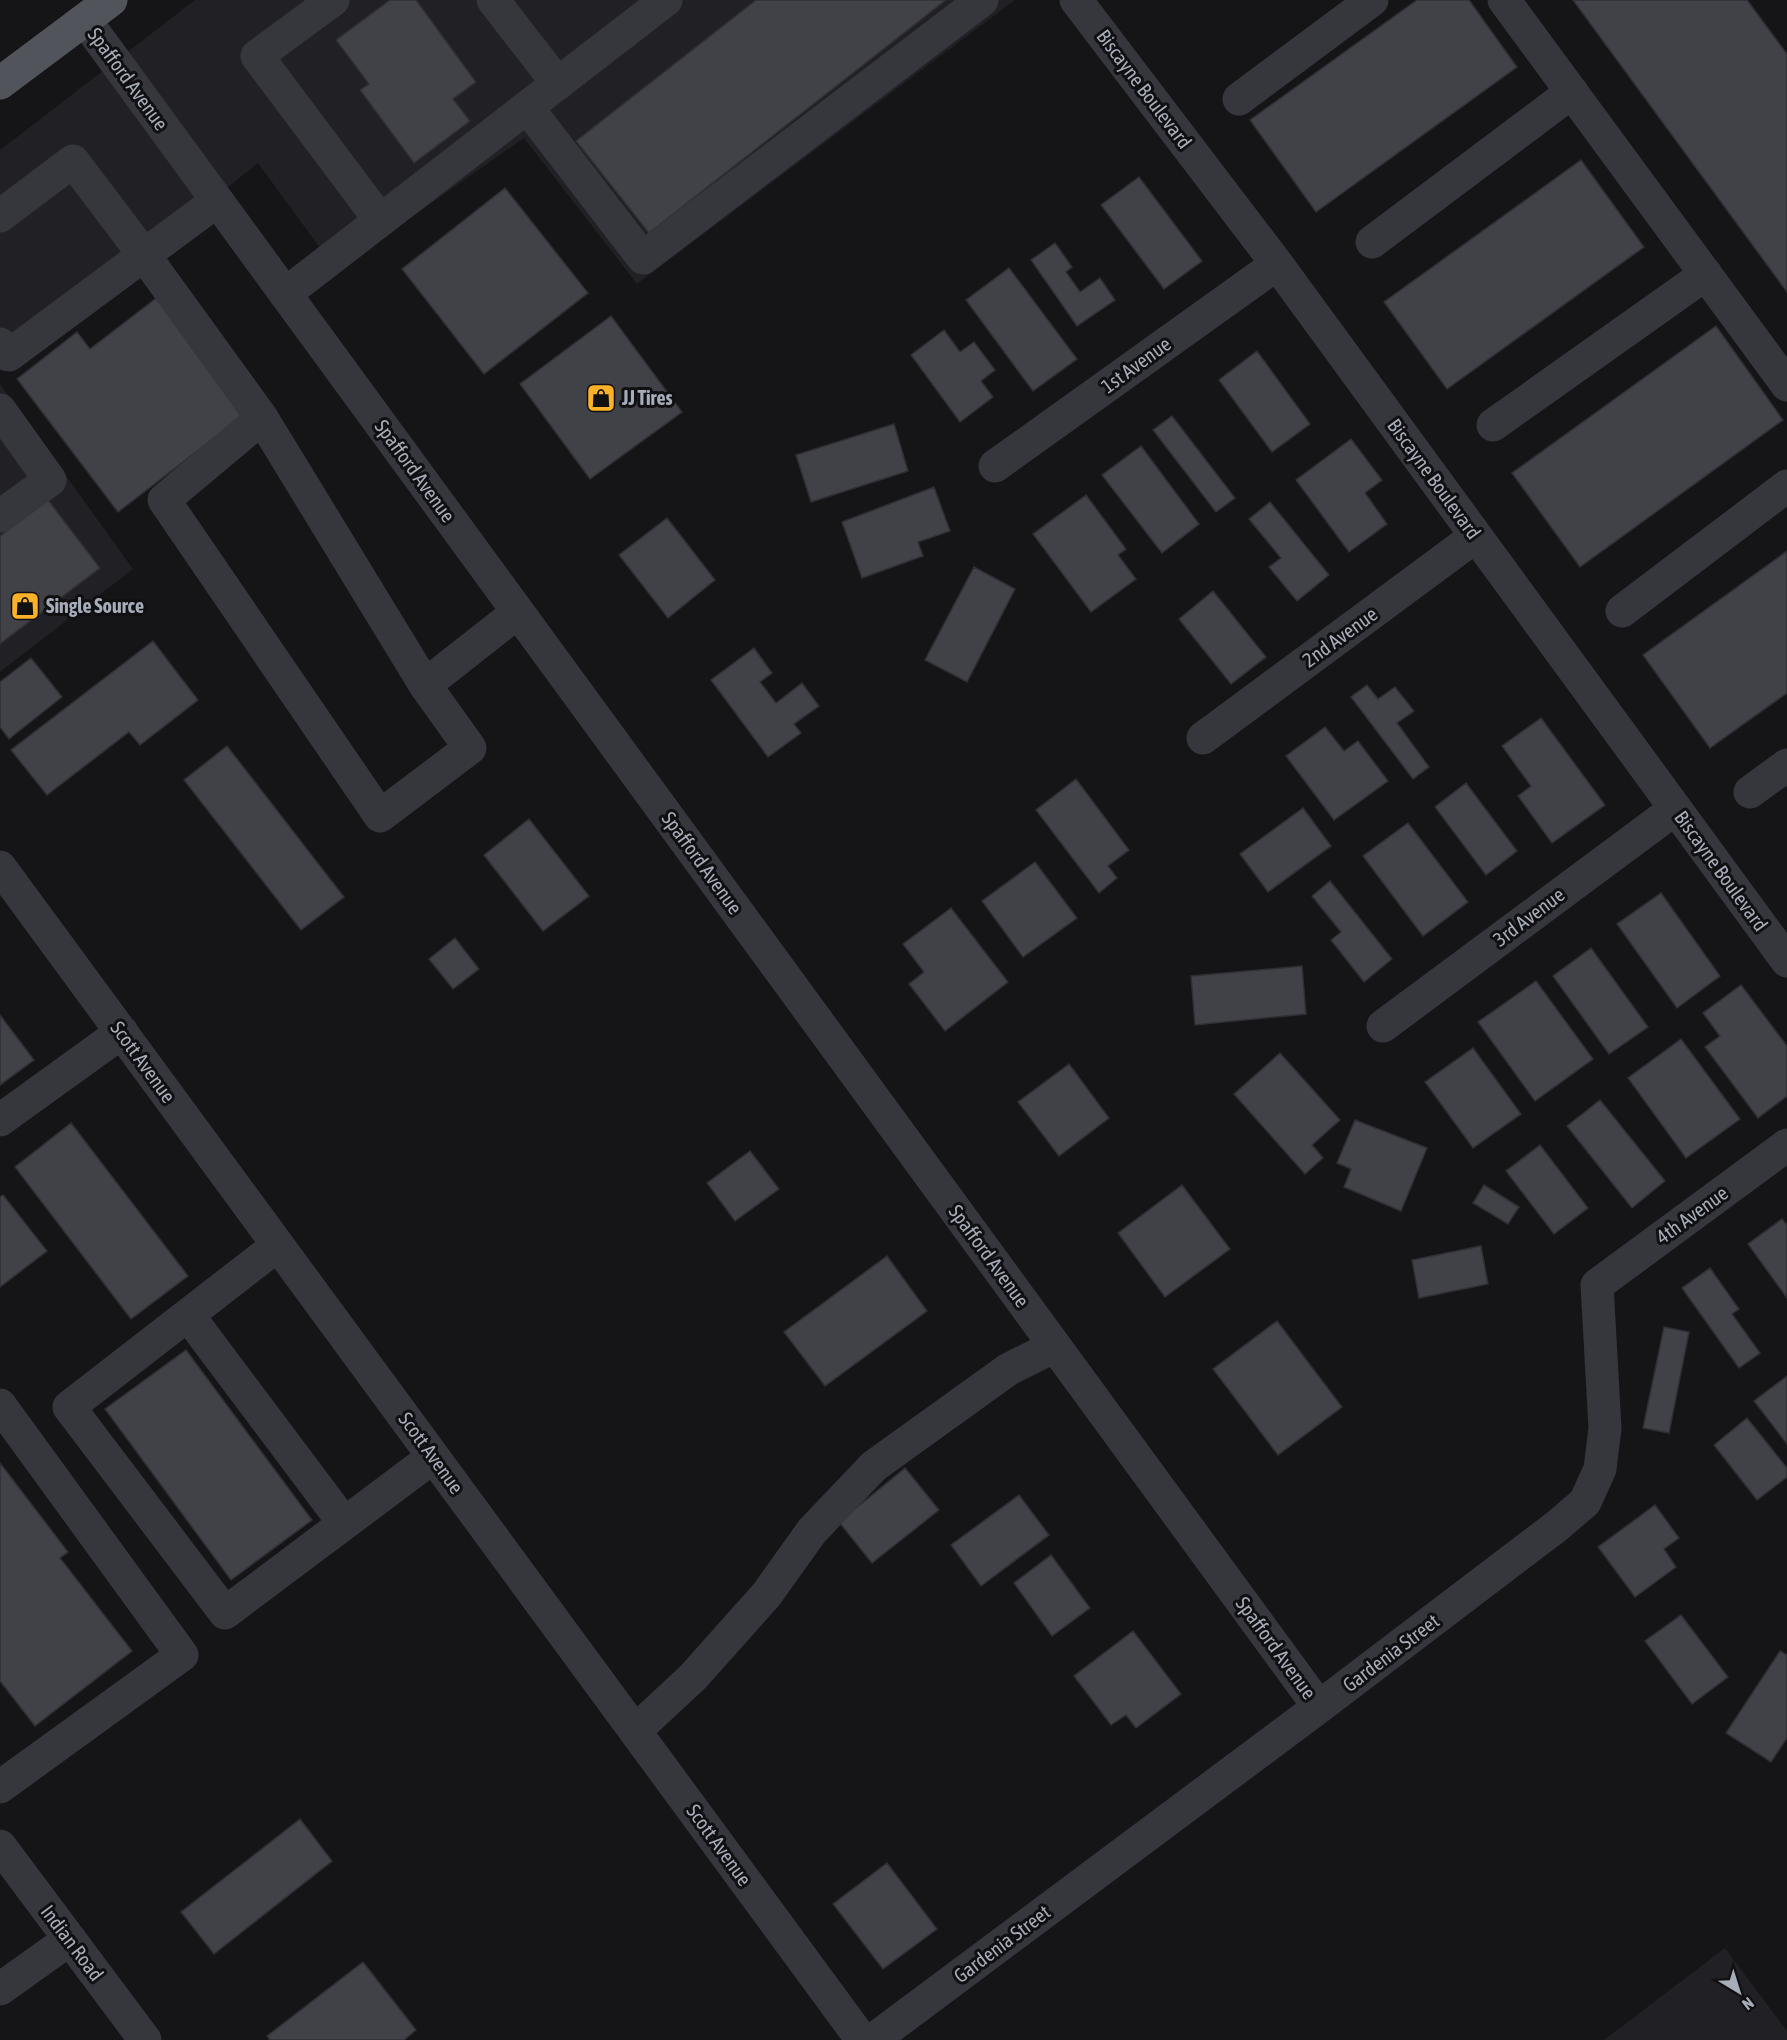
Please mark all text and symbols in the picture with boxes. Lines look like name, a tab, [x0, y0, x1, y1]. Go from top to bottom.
street label: Spafford Avenue	[84, 23, 173, 134]
street label: Biscayne Boulevard	[1092, 25, 1197, 153]
street label: 1st Avenue	[1096, 332, 1175, 398]
shop icon: JJ Tires	[585, 382, 617, 414]
place label: JJ Tires	[621, 386, 673, 409]
street label: Biscayne Boulevard	[1383, 414, 1486, 543]
street label: Spafford Avenue	[371, 415, 460, 526]
shop icon: Single Source	[9, 590, 41, 622]
place label: Single Source	[46, 594, 144, 617]
street label: 2nd Avenue	[1298, 602, 1382, 671]
street label: Biscayne Boulevard	[1670, 806, 1773, 935]
street label: Spafford Avenue	[658, 807, 747, 918]
street label: 3rd Avenue	[1489, 882, 1569, 951]
street label: Scott Avenue	[106, 1017, 181, 1107]
street label: 4th Avenue	[1651, 1181, 1732, 1248]
street label: Spafford Avenue	[945, 1200, 1034, 1311]
street label: Scott Avenue	[394, 1408, 469, 1498]
street label: Spafford Avenue	[1232, 1592, 1321, 1703]
street label: Gardenia Street	[1338, 1609, 1444, 1696]
street label: Scott Avenue	[682, 1800, 757, 1890]
street label: Indian Road	[36, 1900, 108, 1985]
street label: Gardenia Street	[949, 1900, 1055, 1987]
north arrow	[1709, 1962, 1769, 2022]
text: N	[1739, 1994, 1758, 2014]

